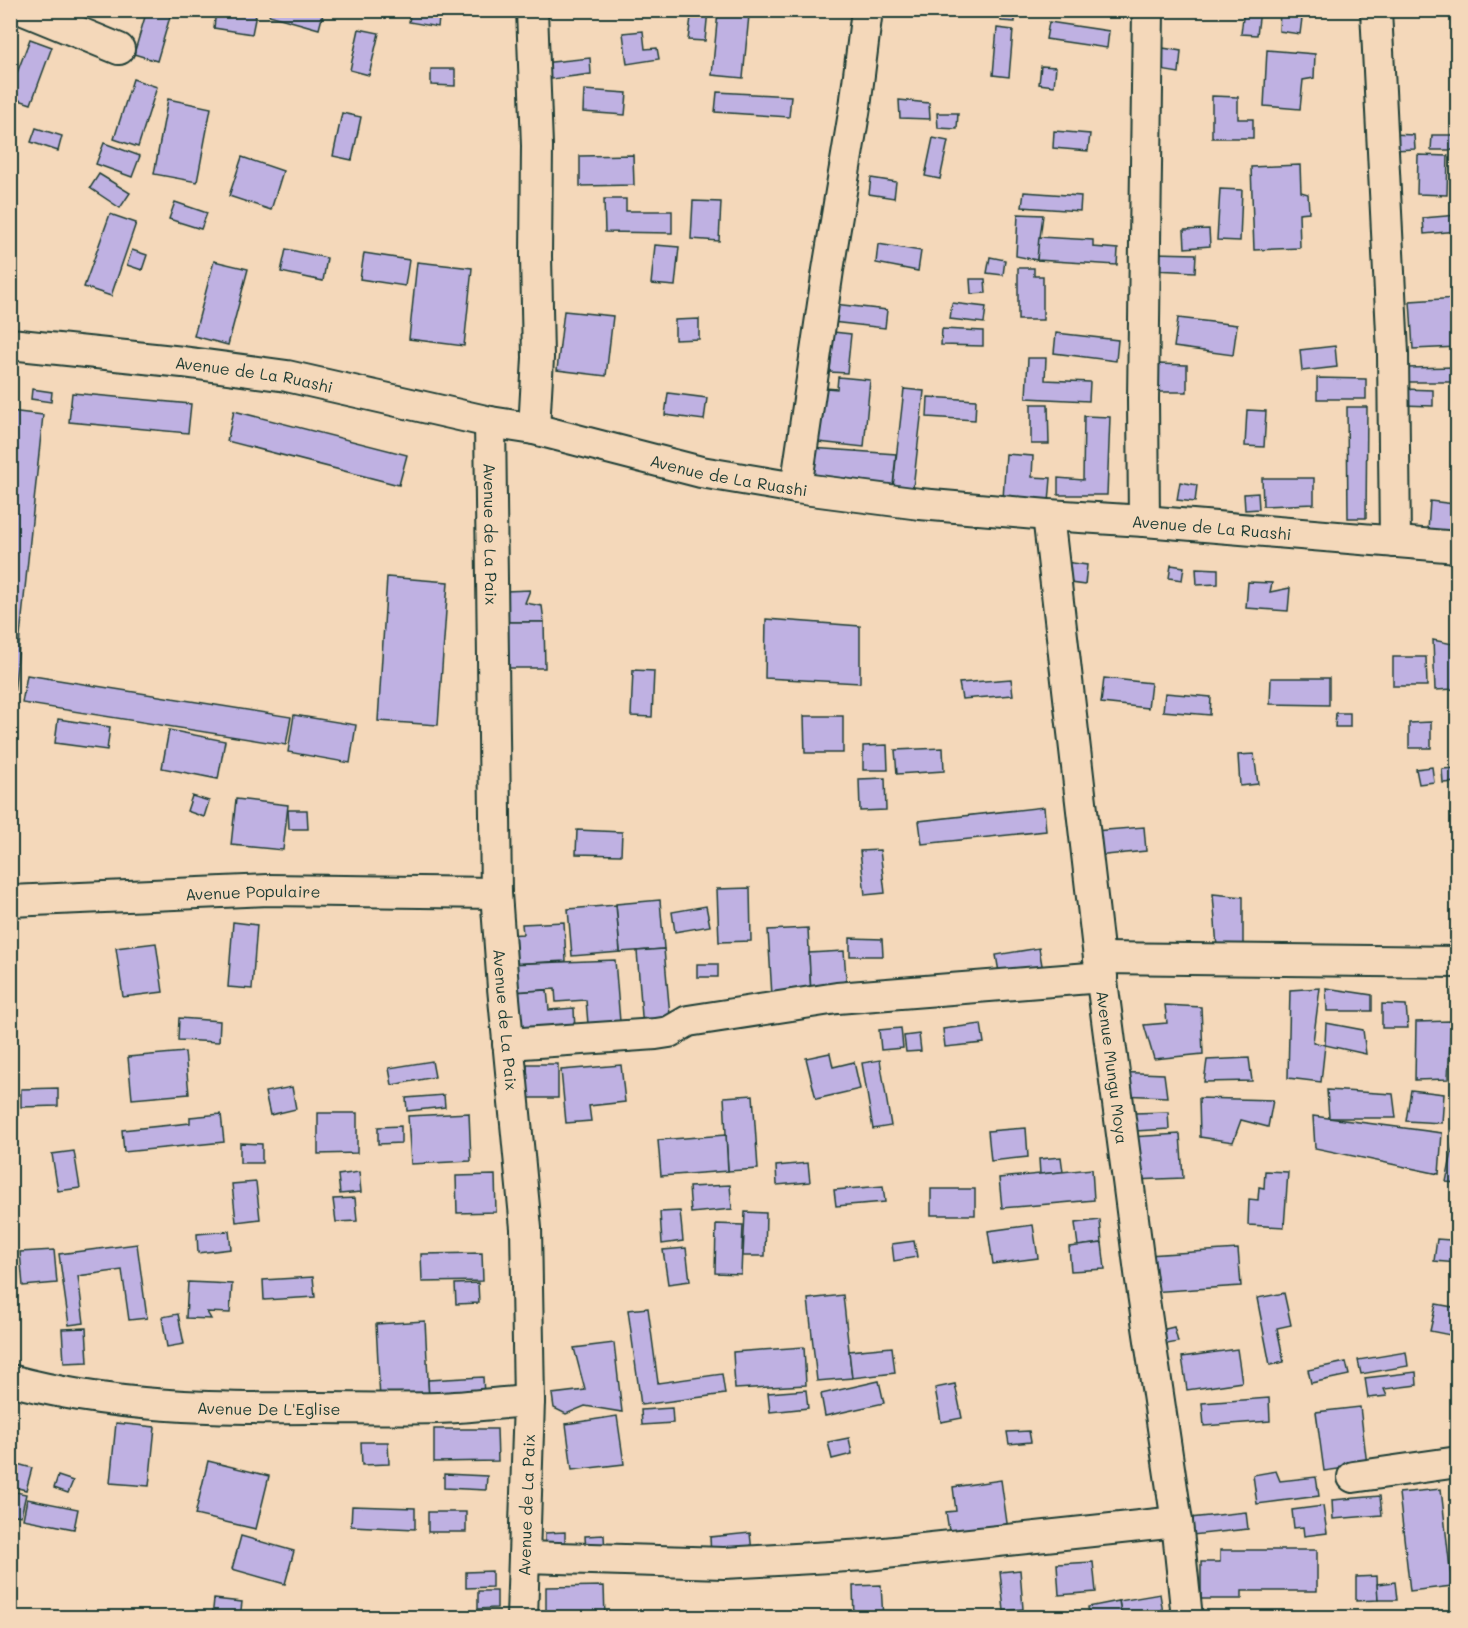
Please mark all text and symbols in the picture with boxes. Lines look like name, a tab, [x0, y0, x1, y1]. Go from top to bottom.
street label: Avenue de La Ruashi	[174, 351, 335, 397]
street label: Avenue de La Ruashi	[648, 449, 809, 500]
street label: Avenue de La Paix	[480, 463, 503, 605]
street label: Avenue de La Ruashi	[1131, 510, 1292, 544]
street label: Avenue Populaire	[185, 879, 321, 904]
street label: Avenue de La Paix	[490, 948, 523, 1091]
street label: Avenue Mungu Moya	[1093, 989, 1134, 1145]
street label: Avenue De L'Eglise	[197, 1396, 341, 1419]
street label: Avenue de La Paix	[513, 1434, 539, 1576]

